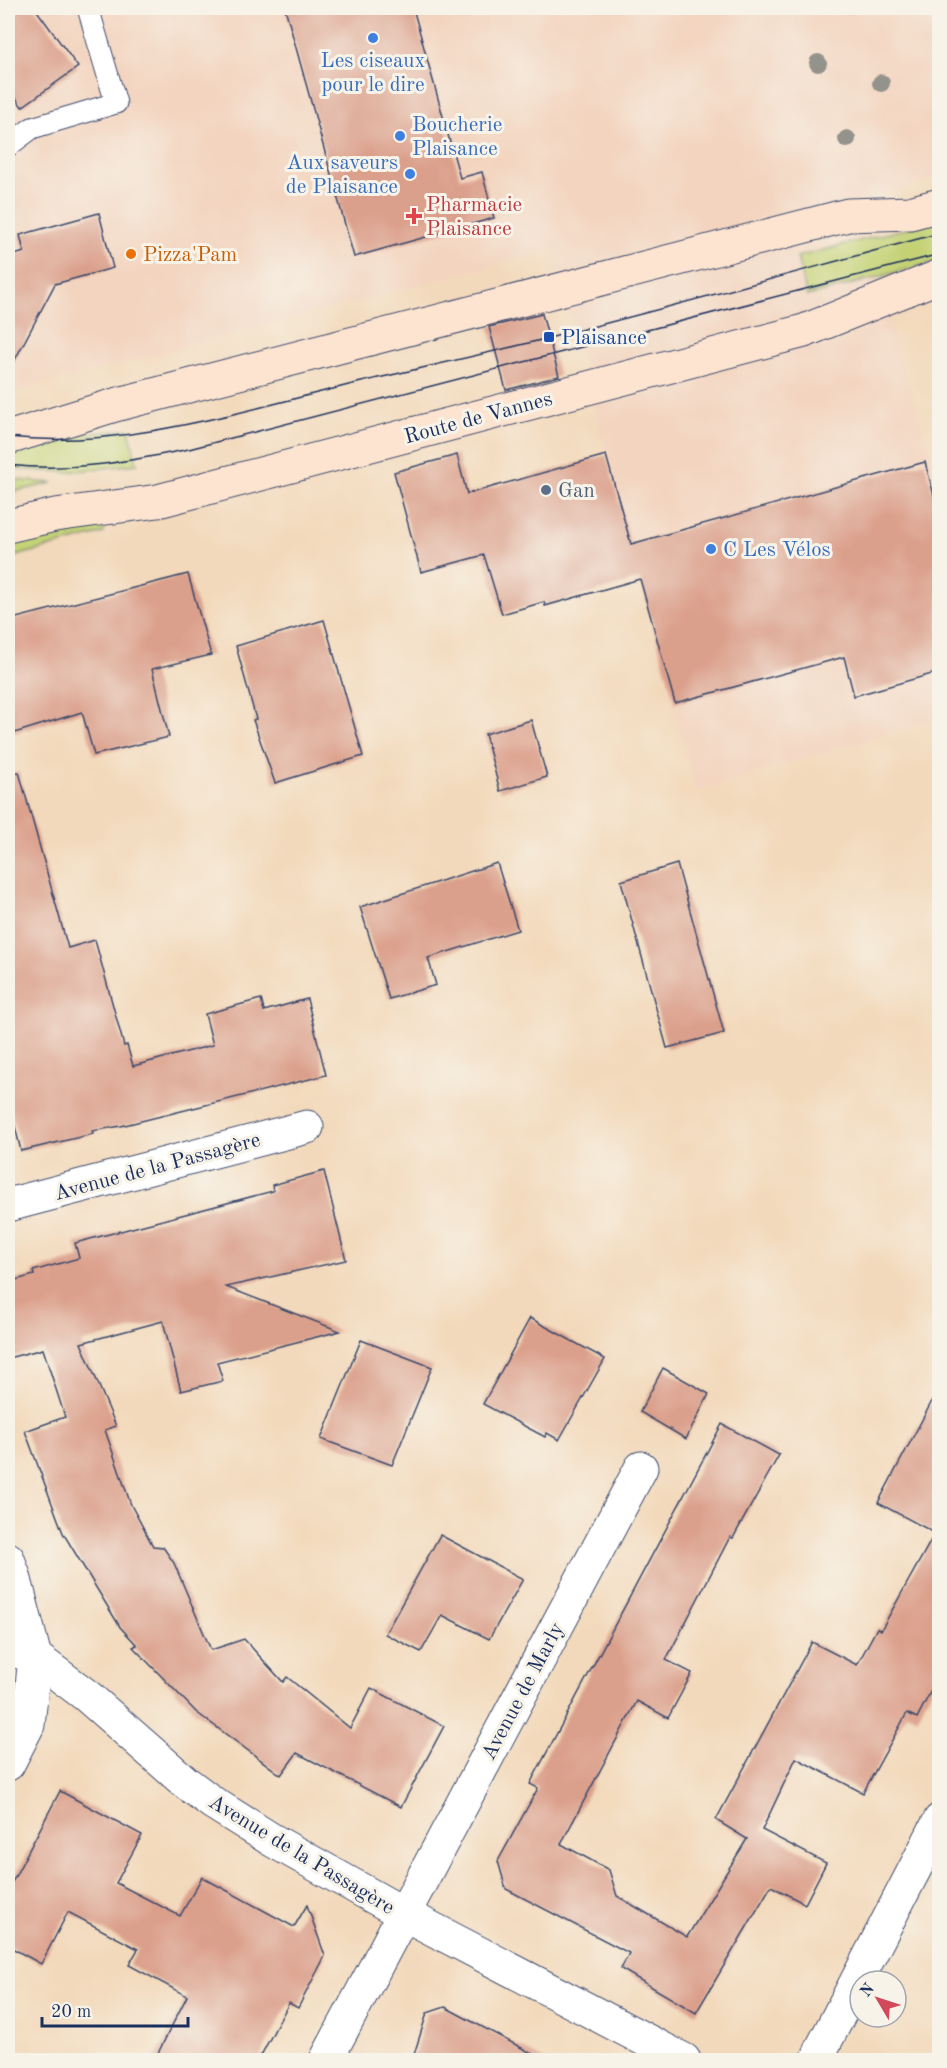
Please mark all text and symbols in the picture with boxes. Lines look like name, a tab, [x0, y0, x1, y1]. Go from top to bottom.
marker: Les ciseaux pour le dire	[366, 31, 380, 45]
place label: Les ciseaux pour le dire	[321, 51, 425, 96]
place label: Boucherie Plaisance	[412, 115, 502, 160]
marker: Boucherie Plaisance	[393, 129, 407, 143]
place label: Aux saveurs de Plaisance	[286, 153, 398, 198]
marker: Aux saveurs de Plaisance	[403, 167, 417, 181]
place label: Pharmacie Plaisance	[426, 195, 522, 240]
marker: Pharmacie Plaisance	[407, 209, 421, 223]
place label: Pizza'Pam	[143, 245, 237, 266]
marker: Pizza'Pam	[124, 247, 138, 261]
place label: Plaisance	[561, 328, 647, 349]
marker: Plaisance	[542, 330, 556, 344]
street label: Route de Vannes	[402, 389, 555, 448]
place label: Gan	[558, 481, 595, 502]
marker: Gan	[539, 483, 553, 497]
place label: C Les Vélos	[723, 540, 831, 561]
marker: C Les Vélos	[704, 542, 718, 556]
street label: Avenue de la Passagère	[52, 1130, 263, 1205]
street label: Avenue de Marly	[478, 1619, 568, 1764]
street label: Avenue de la Passagère	[205, 1792, 398, 1919]
north arrow	[848, 1969, 908, 2029]
text: N	[858, 1980, 878, 2001]
scale bar	[42, 1990, 188, 2028]
text: 20 m	[51, 2003, 91, 2021]

